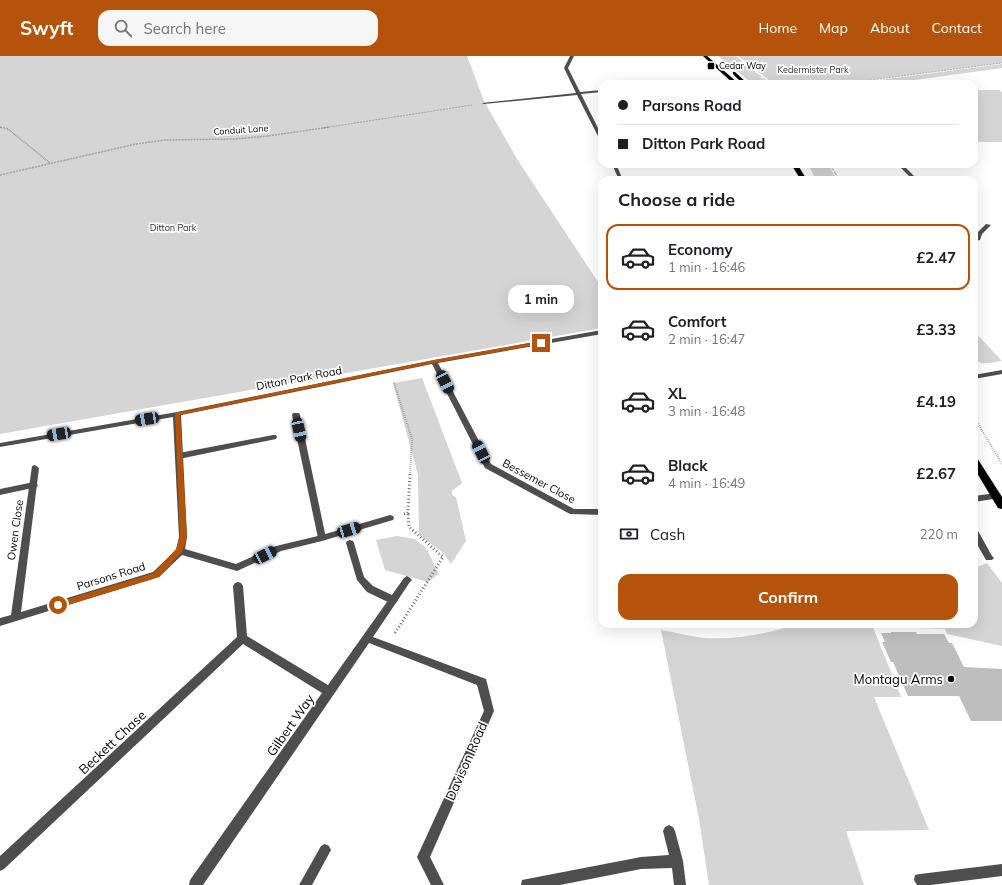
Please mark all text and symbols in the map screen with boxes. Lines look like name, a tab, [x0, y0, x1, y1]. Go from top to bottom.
search box	[98, 10, 378, 46]
text: Swyft	[20, 16, 74, 40]
icon: search	[112, 17, 134, 39]
text: Search here	[144, 19, 226, 38]
text: Home	[758, 19, 797, 37]
text: Map	[819, 19, 848, 37]
text: About	[870, 19, 910, 37]
text: Contact	[932, 19, 982, 37]
place label: Cedar Way	[719, 60, 766, 72]
marker: Cedar Way	[706, 61, 716, 71]
park label: Kedermister Park	[777, 64, 849, 75]
text: Parsons Road	[642, 96, 742, 115]
street label: Conduit Lane	[213, 122, 269, 137]
text: Ditton Park Road	[642, 134, 765, 153]
text: Choose a ride	[618, 188, 735, 211]
park label: Ditton Park	[150, 222, 197, 233]
icon: car	[620, 239, 656, 275]
text: Economy	[668, 240, 733, 259]
text: £2.47	[916, 248, 956, 267]
text: 1 min · 16:46	[668, 259, 745, 275]
callout: 1 min	[508, 285, 574, 313]
text: 1 min	[524, 291, 558, 307]
icon: car	[620, 311, 656, 347]
text: Comfort	[668, 312, 726, 331]
text: £3.33	[916, 320, 956, 339]
text: 2 min · 16:47	[668, 331, 745, 347]
route end	[532, 334, 550, 352]
street label: Ditton Park Road	[255, 363, 343, 393]
car	[434, 369, 456, 395]
icon: car	[620, 383, 656, 419]
text: XL	[668, 384, 686, 403]
text: £4.19	[916, 392, 956, 411]
text: 3 min · 16:48	[668, 403, 745, 419]
car	[134, 411, 160, 427]
car	[291, 417, 307, 443]
car	[46, 426, 72, 442]
car	[470, 439, 492, 465]
icon: car	[620, 455, 656, 491]
street label: Bessemer Close	[500, 456, 578, 506]
text: Black	[668, 456, 707, 475]
text: £2.67	[916, 464, 956, 483]
text: 4 min · 16:49	[668, 475, 745, 491]
street label: Owen Close	[4, 499, 26, 561]
car	[336, 521, 362, 539]
icon: cash	[618, 523, 640, 545]
text: Cash	[650, 525, 685, 544]
text: 220 m	[920, 526, 958, 542]
car	[252, 544, 278, 566]
street label: Parsons Road	[75, 559, 147, 593]
button: Confirm	[618, 574, 958, 620]
route start	[49, 596, 67, 614]
place label: Montagu Arms	[854, 671, 943, 687]
marker: Montagu Arms	[946, 674, 956, 684]
street label: Gilbert Way	[263, 691, 317, 759]
street label: Beckett Chase	[75, 707, 149, 777]
street label: Davison Road	[442, 719, 490, 803]

